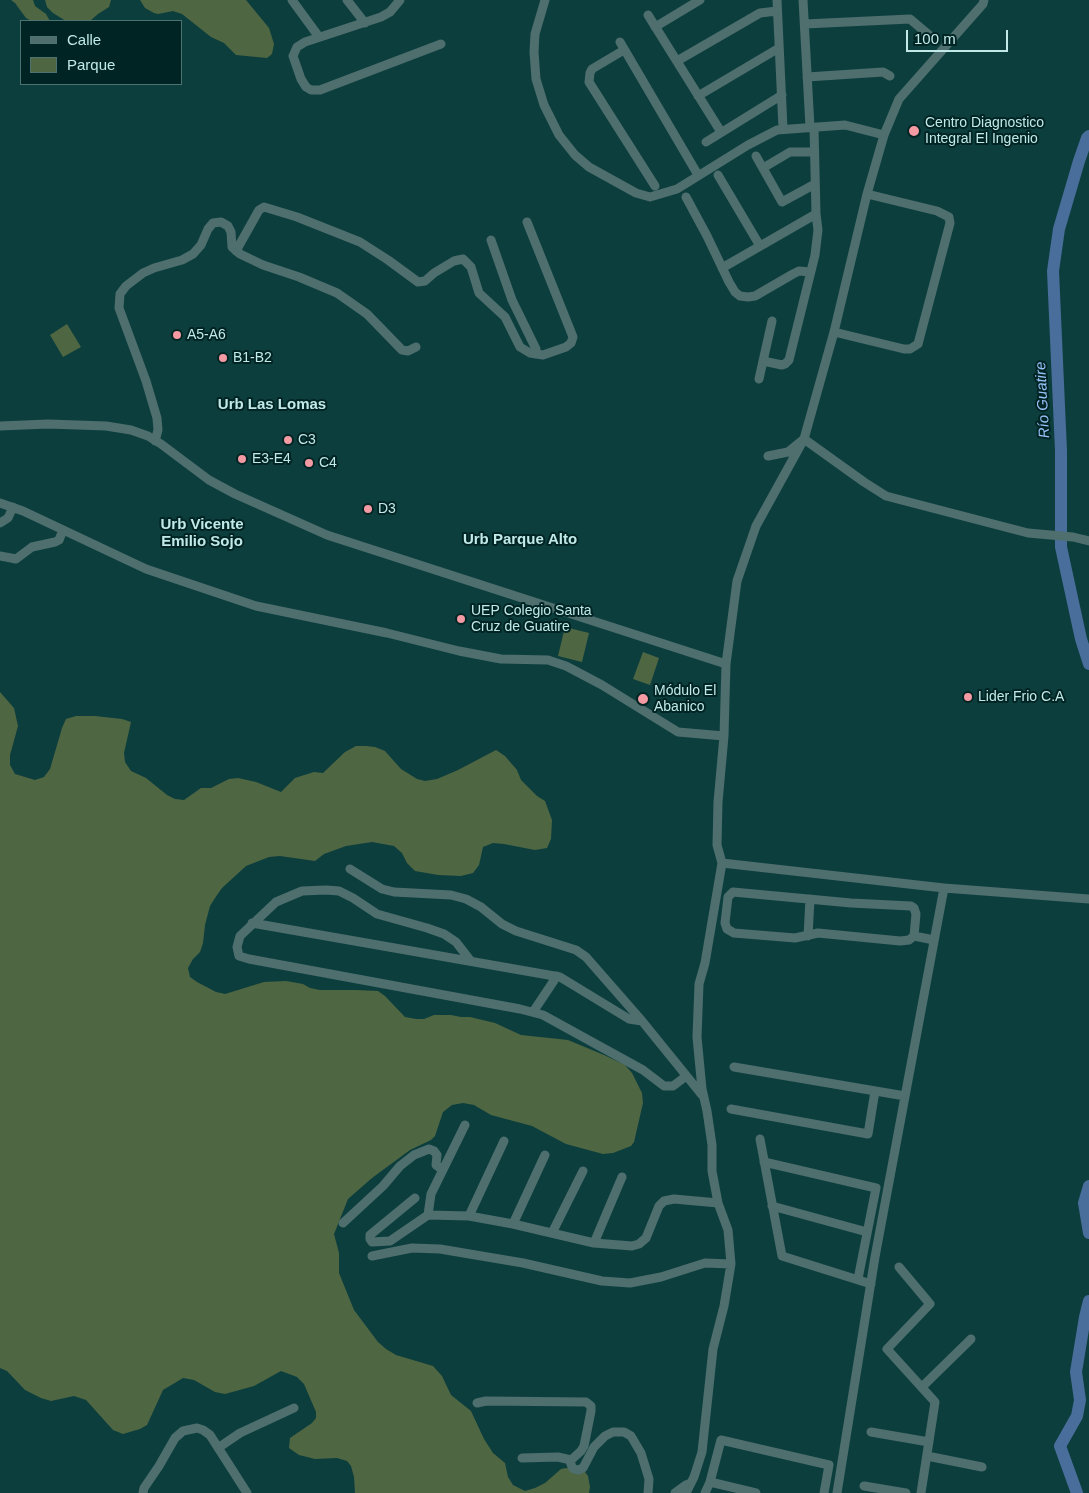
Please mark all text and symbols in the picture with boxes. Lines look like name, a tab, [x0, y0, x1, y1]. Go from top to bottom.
legend	[20, 20, 182, 85]
scale bar	[909, 20, 1012, 52]
text: 100 m	[914, 30, 956, 47]
text: Calle	[67, 31, 101, 48]
text: Parque	[67, 56, 115, 73]
place label: Centro Diagnostico Integral El Ingenio	[925, 115, 1044, 148]
marker: Centro Diagnostico Integral El Ingenio	[907, 124, 921, 138]
place label: A5-A6	[187, 327, 226, 343]
marker: A5-A6	[171, 329, 183, 341]
place label: B1-B2	[233, 350, 272, 366]
marker: B1-B2	[217, 352, 229, 364]
water label: Río Guatire	[1032, 361, 1054, 439]
district label: Urb Las Lomas	[218, 396, 326, 414]
place label: C3	[298, 432, 316, 448]
marker: C3	[282, 434, 294, 446]
place label: E3-E4	[252, 451, 291, 467]
marker: E3-E4	[236, 453, 248, 465]
place label: C4	[319, 455, 337, 471]
marker: C4	[303, 457, 315, 469]
place label: D3	[378, 501, 396, 517]
marker: D3	[362, 503, 374, 515]
district label: Urb Vicente Emilio Sojo	[160, 516, 244, 551]
district label: Urb Parque Alto	[463, 531, 577, 549]
place label: UEP Colegio Santa Cruz de Guatire	[471, 603, 592, 636]
marker: UEP Colegio Santa Cruz de Guatire	[455, 613, 467, 625]
place label: Módulo El Abanico	[654, 683, 716, 716]
place label: Lider Frio C.A	[978, 689, 1064, 705]
marker: Lider Frio C.A	[962, 691, 974, 703]
marker: Módulo El Abanico	[636, 692, 650, 706]

